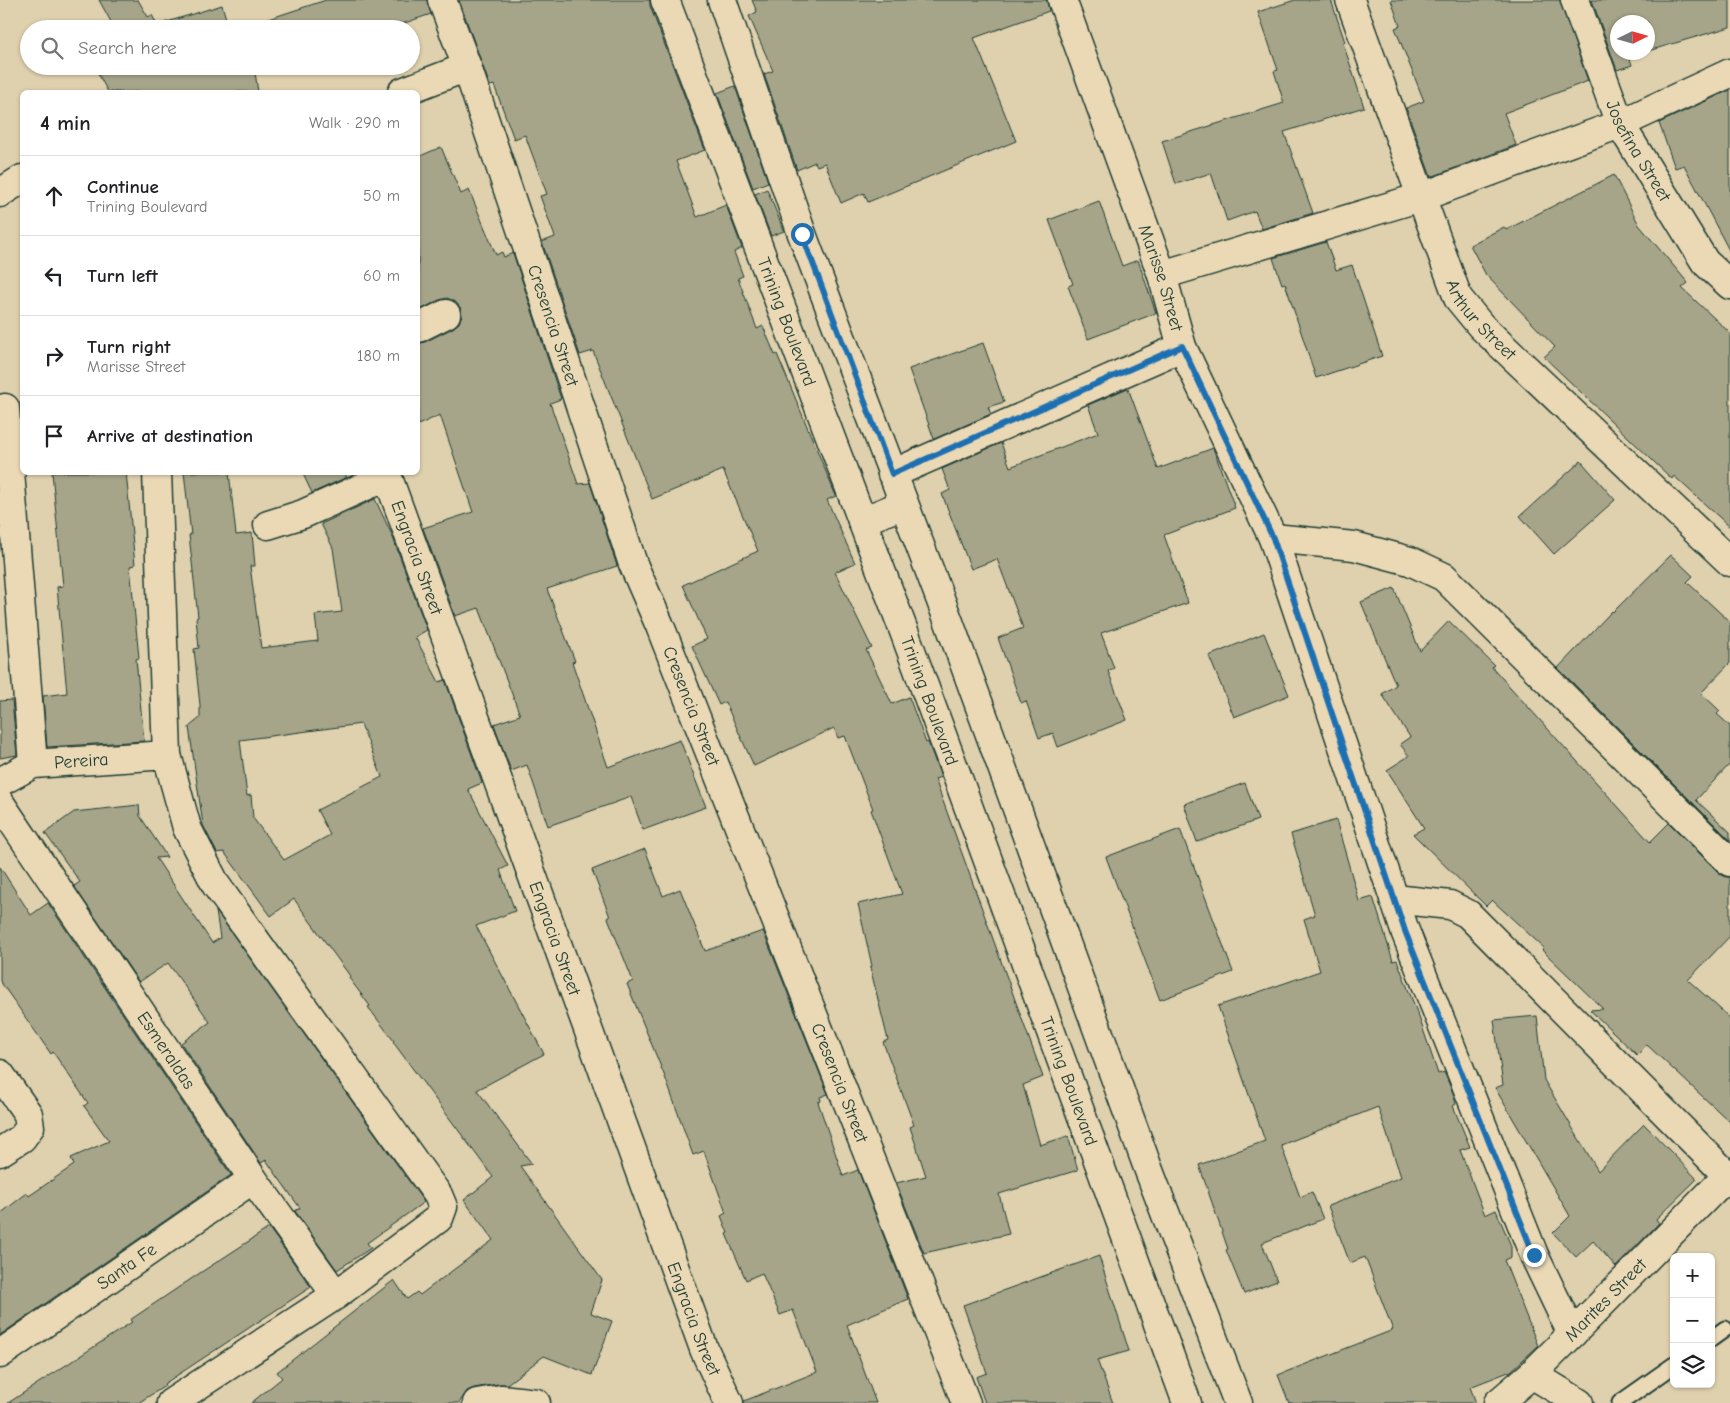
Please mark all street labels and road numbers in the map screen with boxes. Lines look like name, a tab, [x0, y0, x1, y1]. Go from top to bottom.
street label: Josefina Street	[1602, 97, 1676, 206]
street label: Marisse Street	[1134, 222, 1188, 334]
street label: Trining Boulevard	[753, 255, 821, 389]
street label: Cresencia Street	[523, 262, 584, 390]
street label: Arthur Street	[1442, 277, 1521, 365]
street label: Engracia Street	[387, 498, 448, 618]
street label: Trining Boulevard	[896, 633, 963, 768]
street label: Cresencia Street	[659, 643, 725, 769]
street label: Pereira	[53, 748, 109, 773]
street label: Engracia Street	[525, 878, 586, 999]
street label: Esmeraldas	[133, 1008, 200, 1093]
street label: Trining Boulevard	[1036, 1014, 1102, 1148]
street label: Cresencia Street	[807, 1020, 873, 1146]
street label: Santa Fe	[93, 1239, 160, 1294]
street label: Marites Street	[1560, 1253, 1651, 1346]
street label: Engracia Street	[663, 1259, 726, 1380]

